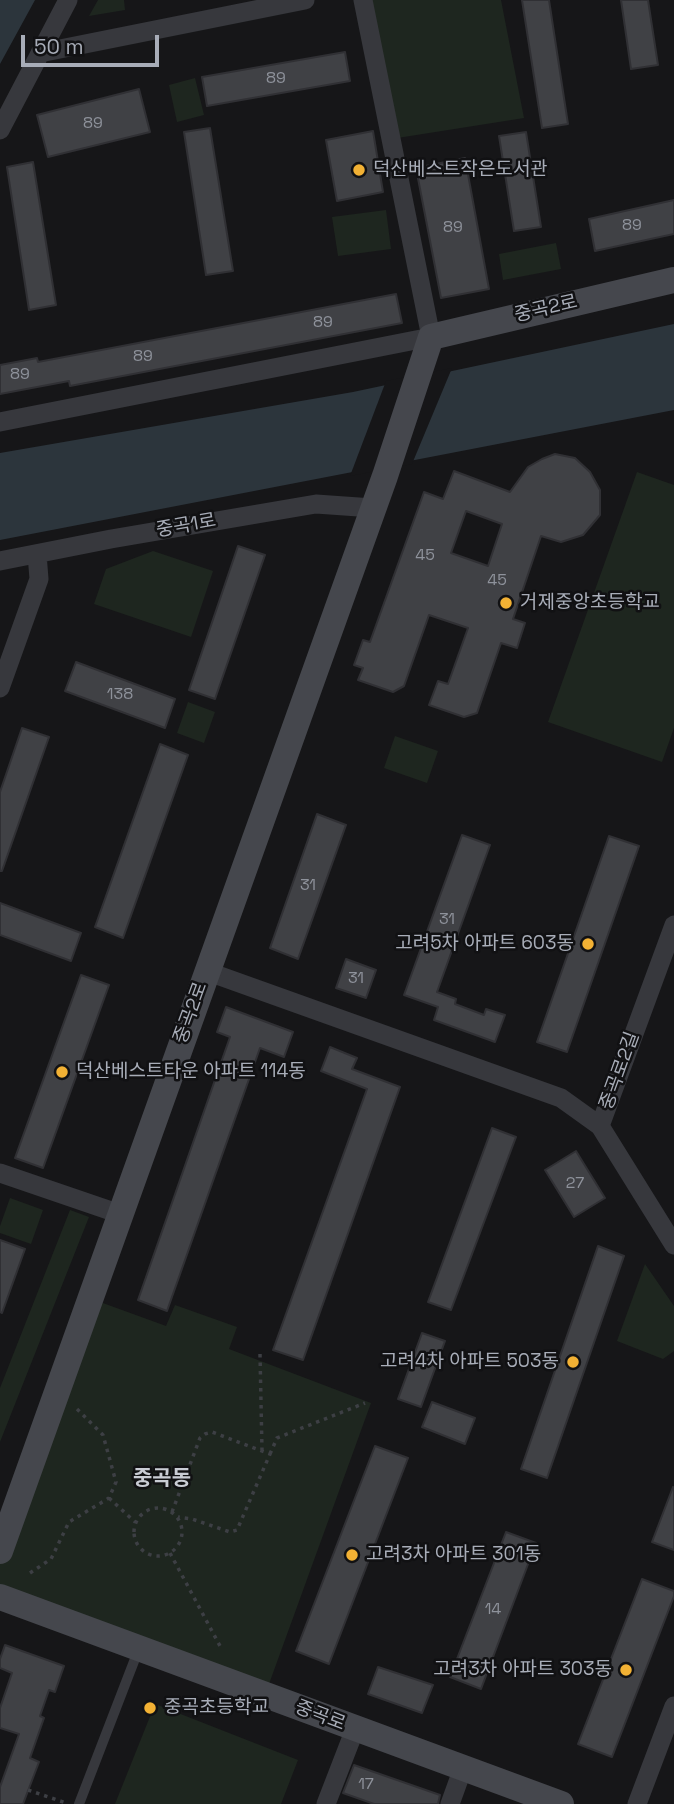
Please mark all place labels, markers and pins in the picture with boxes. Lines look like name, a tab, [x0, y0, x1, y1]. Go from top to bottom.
place label: 덕산베스트작은도서관	[373, 159, 548, 181]
marker: 덕산베스트작은도서관	[351, 162, 367, 178]
place label: 거제중앙초등학교	[520, 592, 660, 614]
marker: 거제중앙초등학교	[498, 595, 514, 611]
place label: 고려5차 아파트 603동	[395, 933, 574, 955]
marker: 고려5차 아파트 603동	[580, 936, 596, 952]
place label: 덕산베스트타운 아파트 114동	[76, 1061, 306, 1083]
marker: 덕산베스트타운 아파트 114동	[54, 1064, 70, 1080]
place label: 고려4차 아파트 503동	[380, 1351, 559, 1373]
marker: 고려4차 아파트 503동	[565, 1354, 581, 1370]
place label: 고려3차 아파트 301동	[366, 1544, 541, 1566]
marker: 고려3차 아파트 301동	[344, 1547, 360, 1563]
place label: 고려3차 아파트 303동	[433, 1659, 612, 1681]
marker: 고려3차 아파트 303동	[618, 1662, 634, 1678]
place label: 중곡초등학교	[164, 1697, 269, 1719]
marker: 중곡초등학교	[142, 1700, 158, 1716]

